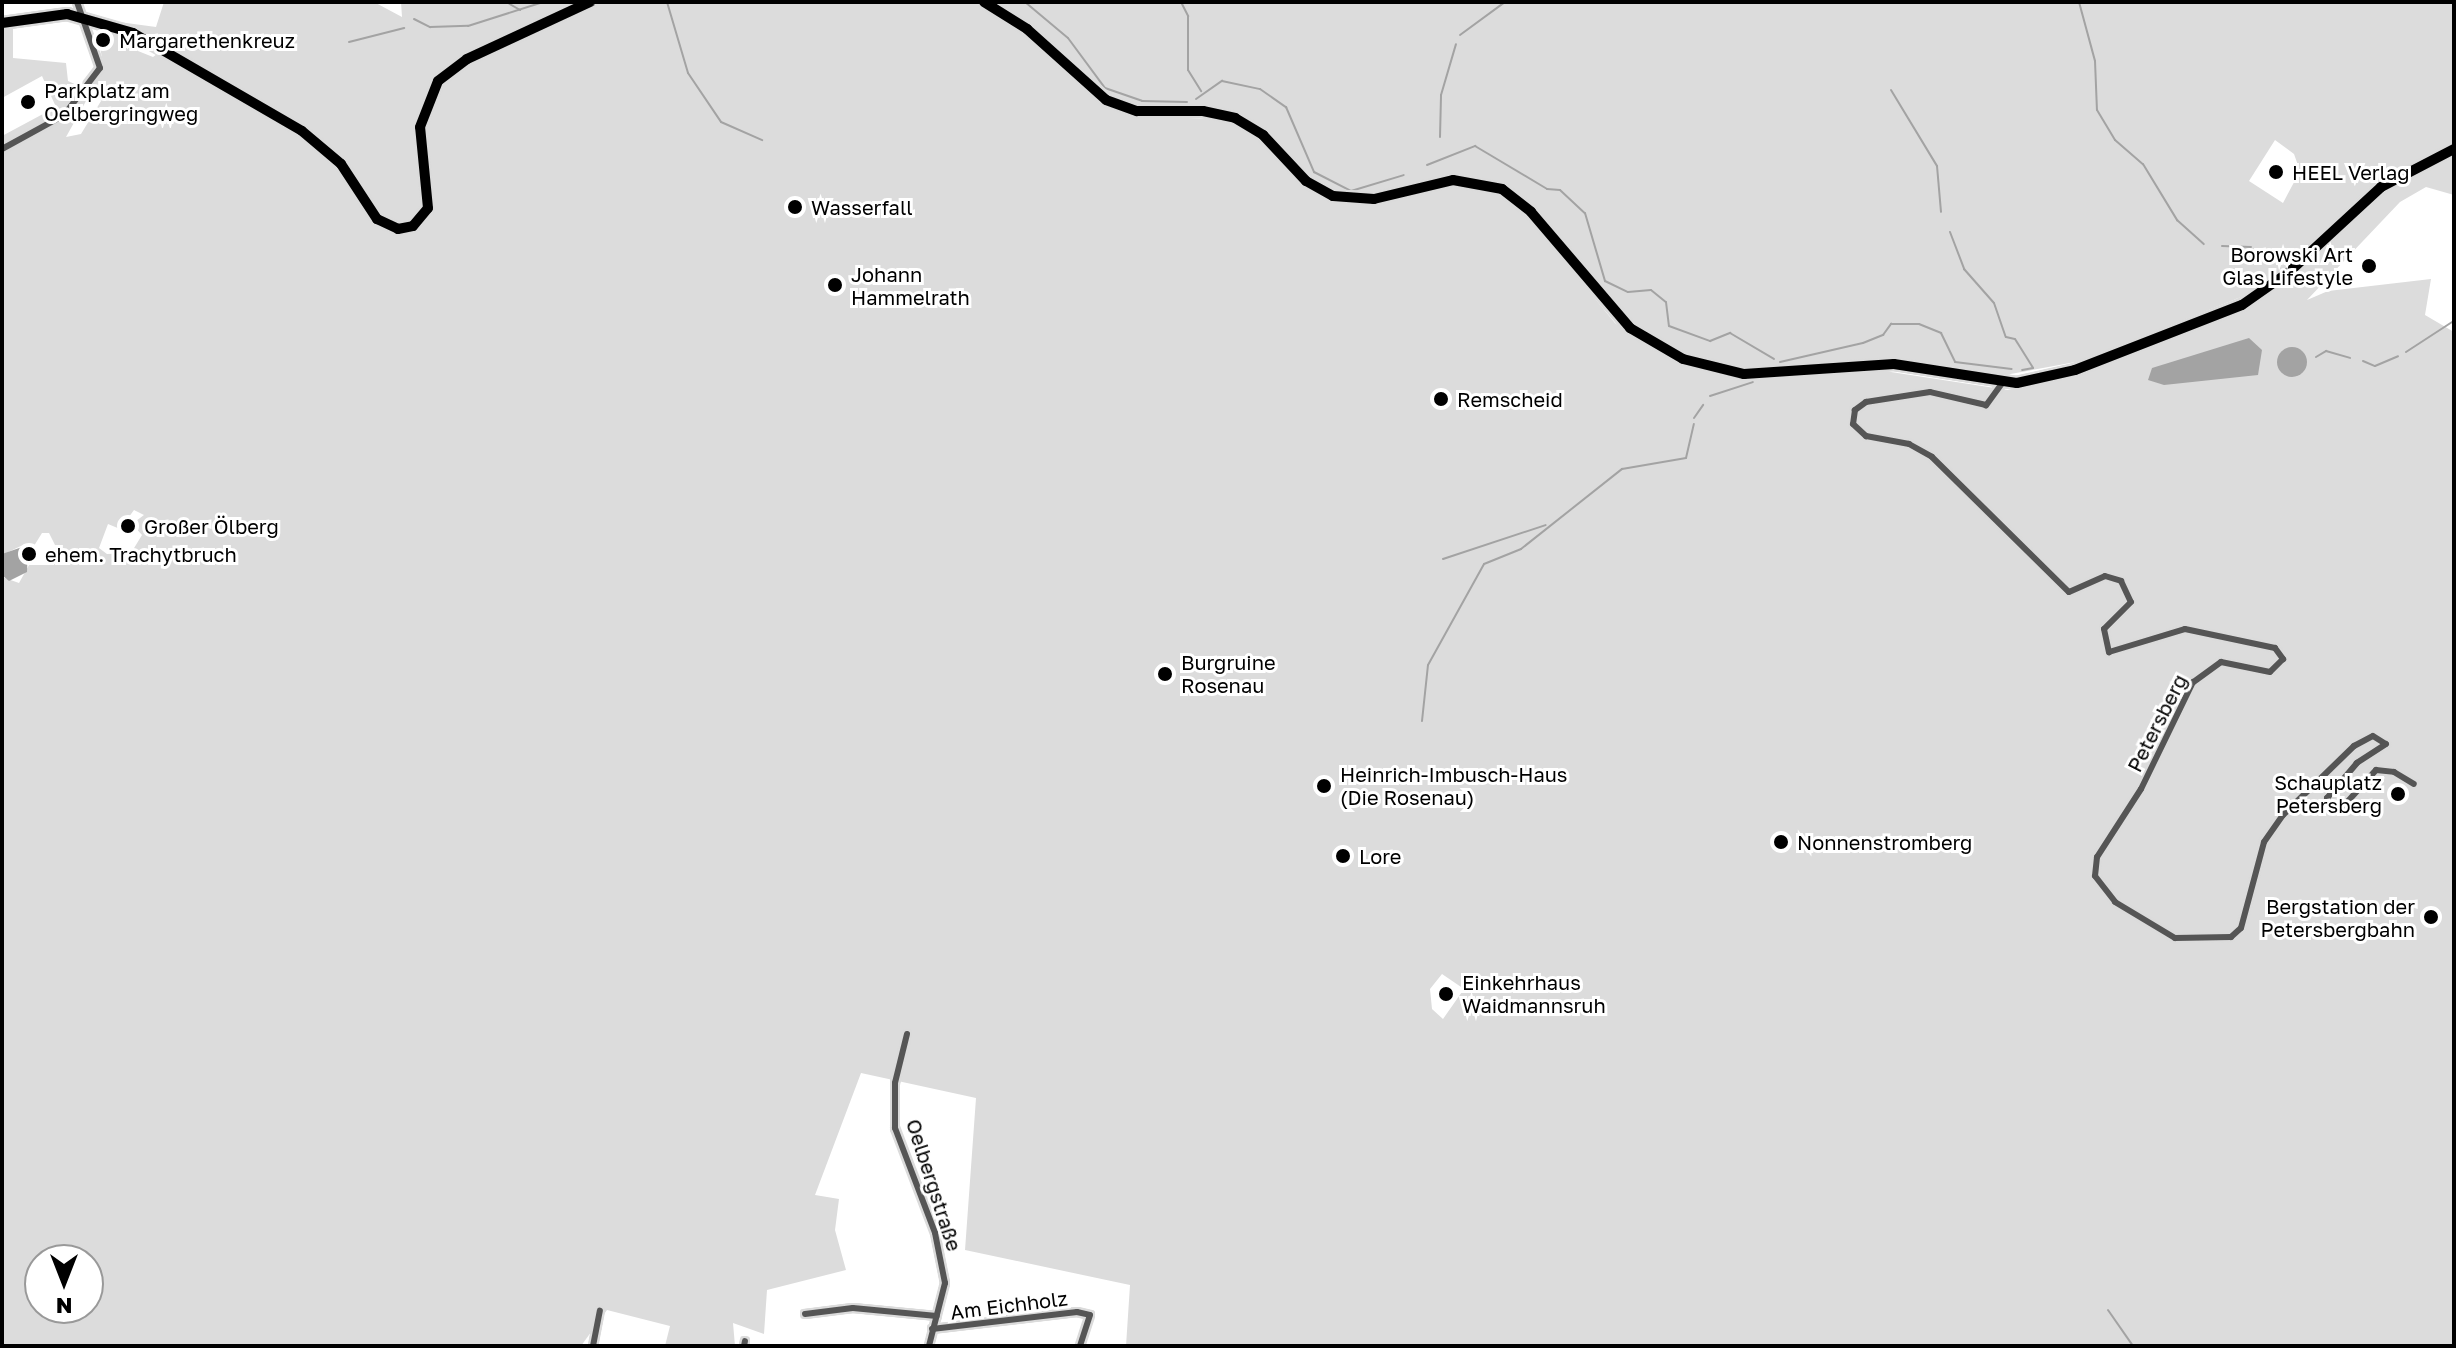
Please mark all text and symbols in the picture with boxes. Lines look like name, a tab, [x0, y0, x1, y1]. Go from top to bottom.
place label: Margarethenkreuz	[119, 28, 295, 52]
marker: Margarethenkreuz	[94, 31, 112, 49]
place label: Parkplatz am Oelbergringweg	[44, 78, 198, 125]
marker: Parkplatz am Oelbergringweg	[19, 93, 37, 111]
place label: HEEL Verlag	[2292, 160, 2410, 184]
marker: HEEL Verlag	[2267, 163, 2285, 181]
place label: Wasserfall	[811, 195, 913, 219]
marker: Wasserfall	[786, 198, 804, 216]
place label: Borowski Art Glas Lifestyle	[2222, 242, 2353, 289]
marker: Borowski Art Glas Lifestyle	[2360, 257, 2378, 275]
place label: Johann Hammelrath	[851, 262, 970, 309]
marker: Johann Hammelrath	[826, 276, 844, 294]
place label: Remscheid	[1457, 387, 1563, 411]
marker: Remscheid	[1432, 390, 1450, 408]
place label: Großer Ölberg	[144, 514, 279, 538]
marker: Großer Ölberg	[119, 517, 137, 535]
place label: ehem. Trachytbruch	[45, 542, 237, 566]
marker: ehem. Trachytbruch	[20, 545, 38, 563]
place label: Burgruine Rosenau	[1181, 650, 1276, 697]
marker: Burgruine Rosenau	[1156, 665, 1174, 683]
street label: Petersberg	[2122, 670, 2192, 776]
place label: Heinrich-Imbusch-Haus (Die Rosenau)	[1340, 762, 1567, 809]
place label: Schauplatz Petersberg	[2274, 770, 2382, 817]
marker: Heinrich-Imbusch-Haus (Die Rosenau)	[1315, 777, 1333, 795]
marker: Schauplatz Petersberg	[2389, 785, 2407, 803]
place label: Nonnenstromberg	[1797, 830, 1972, 854]
marker: Nonnenstromberg	[1772, 833, 1790, 851]
place label: Lore	[1359, 844, 1401, 868]
marker: Lore	[1334, 847, 1352, 865]
place label: Bergstation der Petersbergbahn	[2261, 894, 2415, 941]
marker: Bergstation der Petersbergbahn	[2422, 908, 2440, 926]
place label: Einkehrhaus Waidmannsruh	[1462, 970, 1606, 1017]
marker: Einkehrhaus Waidmannsruh	[1437, 985, 1455, 1003]
street label: Oelbergstraße	[901, 1116, 967, 1254]
north arrow	[24, 1244, 104, 1324]
street label: Am Eichholz	[949, 1286, 1069, 1324]
text: N	[56, 1293, 72, 1320]

